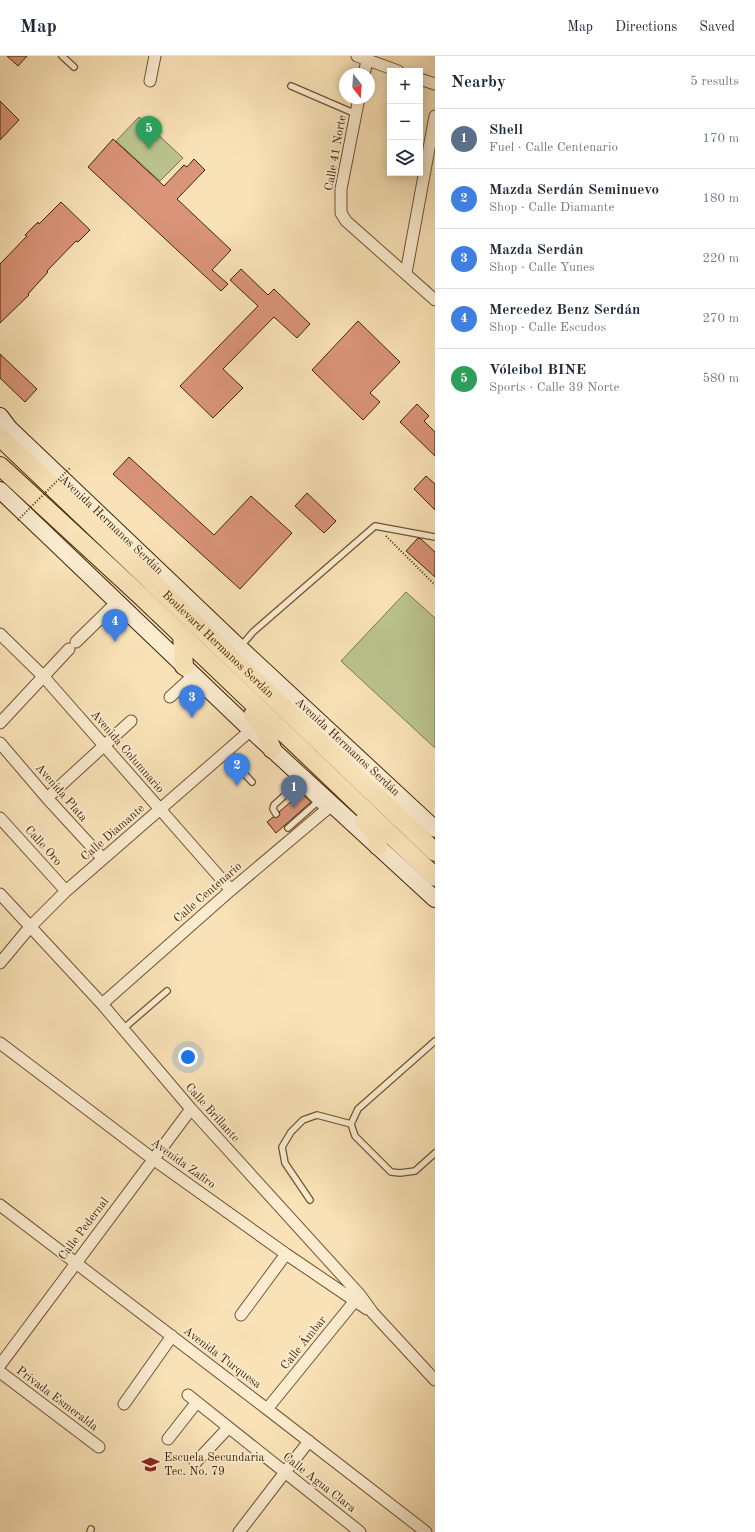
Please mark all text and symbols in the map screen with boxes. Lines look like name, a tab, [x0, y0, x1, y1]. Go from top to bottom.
text: Map	[20, 18, 57, 37]
text: Map	[567, 20, 593, 34]
text: Directions	[615, 20, 677, 34]
text: Saved	[699, 20, 735, 34]
north arrow	[339, 68, 375, 104]
map controls	[387, 68, 423, 176]
button: +	[387, 68, 423, 104]
text: Nearby	[451, 74, 506, 91]
text: 5 results	[690, 75, 739, 88]
button: −	[387, 104, 423, 140]
street label: Calle 41 Norte	[323, 114, 349, 192]
pin: 5	[136, 116, 162, 149]
text: Shell	[489, 123, 523, 138]
text: 1	[460, 132, 468, 145]
text: 170 m	[702, 132, 739, 145]
button: layers	[387, 140, 423, 176]
text: Fuel · Calle Centenario	[489, 141, 618, 154]
text: Mazda Serdán Seminuevo	[489, 183, 659, 198]
text: 2	[460, 192, 468, 205]
text: 180 m	[702, 192, 739, 205]
text: Shop · Calle Diamante	[489, 201, 614, 214]
text: Mazda Serdán	[489, 243, 584, 258]
text: 3	[460, 252, 468, 265]
text: 220 m	[702, 252, 739, 265]
text: Shop · Calle Yunes	[489, 261, 595, 274]
text: Mercedez Benz Serdán	[489, 303, 640, 318]
text: 4	[460, 312, 468, 325]
text: 270 m	[702, 312, 739, 325]
text: Shop · Calle Escudos	[489, 321, 606, 334]
text: Vóleibol BINE	[489, 363, 586, 378]
text: 5	[460, 372, 468, 385]
text: 580 m	[702, 372, 739, 385]
text: Sports · Calle 39 Norte	[489, 381, 620, 394]
street label: Avenida Hermanos Serdán	[57, 473, 166, 578]
street label: Boulevard Hermanos Serdán	[160, 589, 276, 701]
pin: 4	[102, 609, 128, 642]
pin: 3	[179, 685, 205, 718]
street label: Avenida Hermanos Serdán	[292, 696, 402, 799]
street label: Avenida Columnario	[88, 709, 166, 795]
pin: 2	[224, 753, 250, 786]
street label: Avenida Plata	[33, 762, 89, 824]
pin: 1	[281, 775, 307, 808]
street label: Calle Diamante	[79, 802, 147, 864]
street label: Calle Oro	[22, 824, 64, 868]
street label: Calle Centenario	[172, 860, 244, 926]
your location	[178, 1047, 198, 1067]
street label: Calle Brillante	[183, 1081, 242, 1145]
street label: Avenida Zafiro	[149, 1137, 217, 1191]
street label: Calle Pedernal	[57, 1196, 111, 1262]
street label: Calle Ámbar	[277, 1312, 329, 1372]
street label: Avenida Turquesa	[181, 1325, 263, 1391]
street label: Privada Esmeralda	[14, 1365, 100, 1434]
street label: Calle Agua Clara	[280, 1451, 358, 1515]
place label: Escuela Secundaria Tec. No. 79	[164, 1452, 265, 1478]
school or university icon: Escuela Secundaria Tec. No. 79	[141, 1455, 161, 1475]

